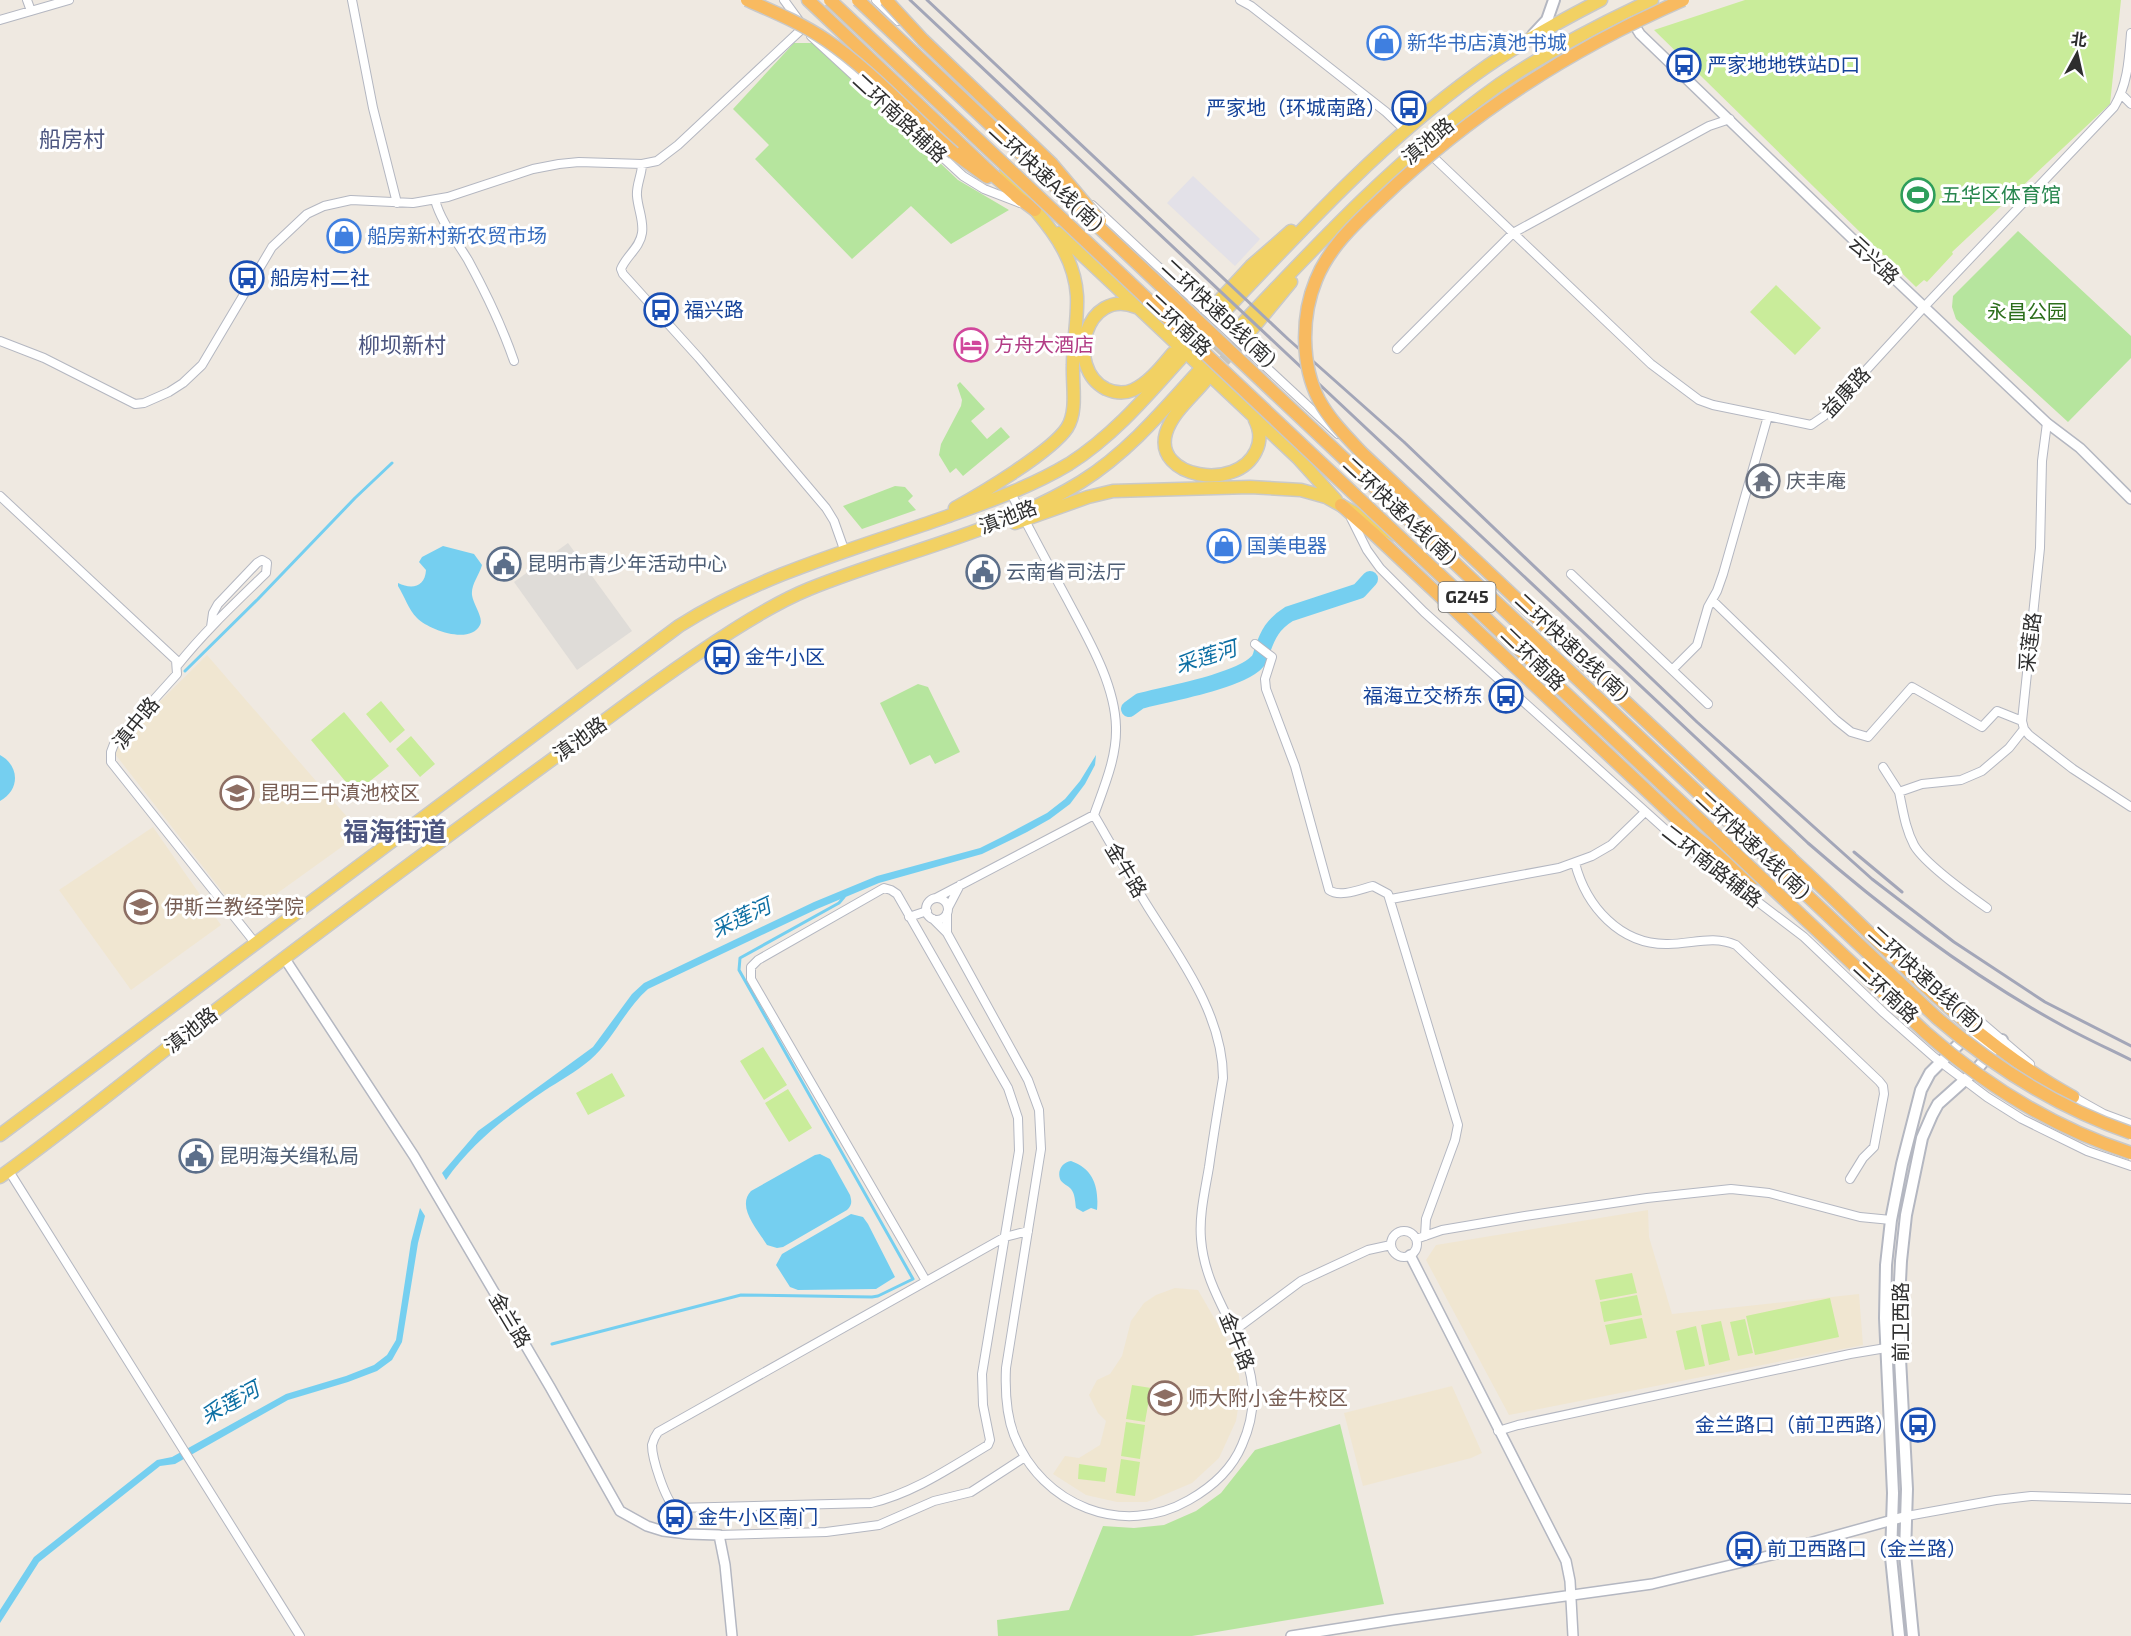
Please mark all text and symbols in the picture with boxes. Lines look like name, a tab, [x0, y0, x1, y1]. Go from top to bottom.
north arrow	[2047, 24, 2107, 84]
shop icon: 新华书店滇池书城	[1366, 25, 1402, 61]
text: 北	[2070, 28, 2088, 49]
place label: 新华书店滇池书城	[1407, 30, 1567, 54]
bus stop icon: 严家地地铁站D口	[1666, 47, 1702, 83]
place label: 严家地地铁站D口	[1707, 52, 1860, 76]
street label: 二环南路辅路	[849, 68, 953, 167]
bus stop icon: 严家地（环城南路）	[1391, 90, 1427, 126]
place label: 严家地（环城南路）	[1206, 95, 1386, 119]
street label: 滇池路	[1397, 112, 1458, 169]
street label: 二环快速A线(南)	[985, 117, 1109, 235]
district label: 船房村	[39, 125, 105, 151]
sports icon: 五华区体育馆	[1900, 177, 1936, 213]
place label: 五华区体育馆	[1941, 182, 2061, 206]
shop icon: 船房新村新农贸市场	[326, 218, 362, 254]
place label: 船房新村新农贸市场	[367, 223, 547, 247]
street label: 云兴路	[1845, 230, 1905, 289]
street label: 二环快速B线(南)	[1158, 253, 1282, 371]
bus stop icon: 船房村二社	[229, 260, 265, 296]
place label: 船房村二社	[270, 265, 370, 289]
street label: 二环南路	[1142, 288, 1217, 360]
bus stop icon: 福兴路	[643, 292, 679, 328]
place label: 福兴路	[684, 297, 744, 321]
park label: 永昌公园	[1987, 299, 2067, 323]
hotel icon: 方舟大酒店	[953, 327, 989, 363]
district label: 柳坝新村	[358, 331, 446, 357]
place label: 方舟大酒店	[994, 332, 1094, 356]
street label: 益康路	[1816, 361, 1875, 421]
street label: 二环快速A线(南)	[1339, 451, 1463, 569]
temple icon: 庆丰庵	[1745, 463, 1781, 499]
place label: 庆丰庵	[1786, 468, 1846, 492]
street label: 滇池路	[975, 494, 1040, 538]
shop icon: 国美电器	[1206, 528, 1242, 564]
place label: 国美电器	[1247, 533, 1327, 557]
public building icon: 昆明市青少年活动中心	[486, 546, 522, 582]
place label: 昆明市青少年活动中心	[527, 551, 727, 575]
public building icon: 云南省司法厅	[965, 554, 1001, 590]
place label: 云南省司法厅	[1006, 559, 1126, 583]
road number: G245	[1438, 582, 1496, 612]
street label: 二环快速B线(南)	[1511, 587, 1635, 705]
street label: 采莲路	[2013, 611, 2045, 673]
street label: 二环南路	[1497, 622, 1571, 695]
water label: 采莲河	[1172, 633, 1243, 677]
bus stop icon: 金牛小区	[704, 639, 740, 675]
place label: 金牛小区	[745, 644, 825, 668]
bus stop icon: 福海立交桥东	[1488, 678, 1524, 714]
place label: 福海立交桥东	[1363, 683, 1483, 707]
street label: 滇中路	[107, 692, 163, 753]
street label: 滇池路	[548, 711, 611, 766]
school or university icon: 昆明三中滇池校区	[219, 775, 255, 811]
place label: 昆明三中滇池校区	[260, 780, 420, 804]
street label: 二环快速A线(南)	[1692, 785, 1816, 903]
district label: 福海街道	[343, 815, 447, 846]
street label: 二环南路辅路	[1658, 819, 1767, 912]
street label: 金牛路	[1101, 838, 1153, 901]
school or university icon: 伊斯兰教经学院	[123, 889, 159, 925]
water label: 采莲河	[707, 890, 778, 941]
place label: 伊斯兰教经学院	[164, 894, 304, 918]
street label: 二环快速B线(南)	[1864, 920, 1989, 1036]
street label: 二环南路	[1849, 955, 1924, 1027]
street label: 滇池路	[159, 1001, 221, 1057]
public building icon: 昆明海关缉私局	[178, 1138, 214, 1174]
place label: 昆明海关缉私局	[219, 1143, 359, 1167]
street label: 前卫西路	[1888, 1282, 1912, 1362]
street label: 金兰路	[485, 1288, 537, 1351]
street label: 金牛路	[1216, 1308, 1260, 1373]
water label: 采莲河	[196, 1374, 266, 1428]
school or university icon: 师大附小金牛校区	[1147, 1380, 1183, 1416]
place label: 师大附小金牛校区	[1188, 1385, 1348, 1409]
bus stop icon: 金兰路口（前卫西路）	[1900, 1407, 1936, 1443]
place label: 金兰路口（前卫西路）	[1695, 1412, 1895, 1436]
bus stop icon: 金牛小区南门	[657, 1499, 693, 1535]
place label: 金牛小区南门	[698, 1504, 818, 1528]
bus stop icon: 前卫西路口（金兰路）	[1726, 1531, 1762, 1567]
place label: 前卫西路口（金兰路）	[1767, 1536, 1967, 1560]

